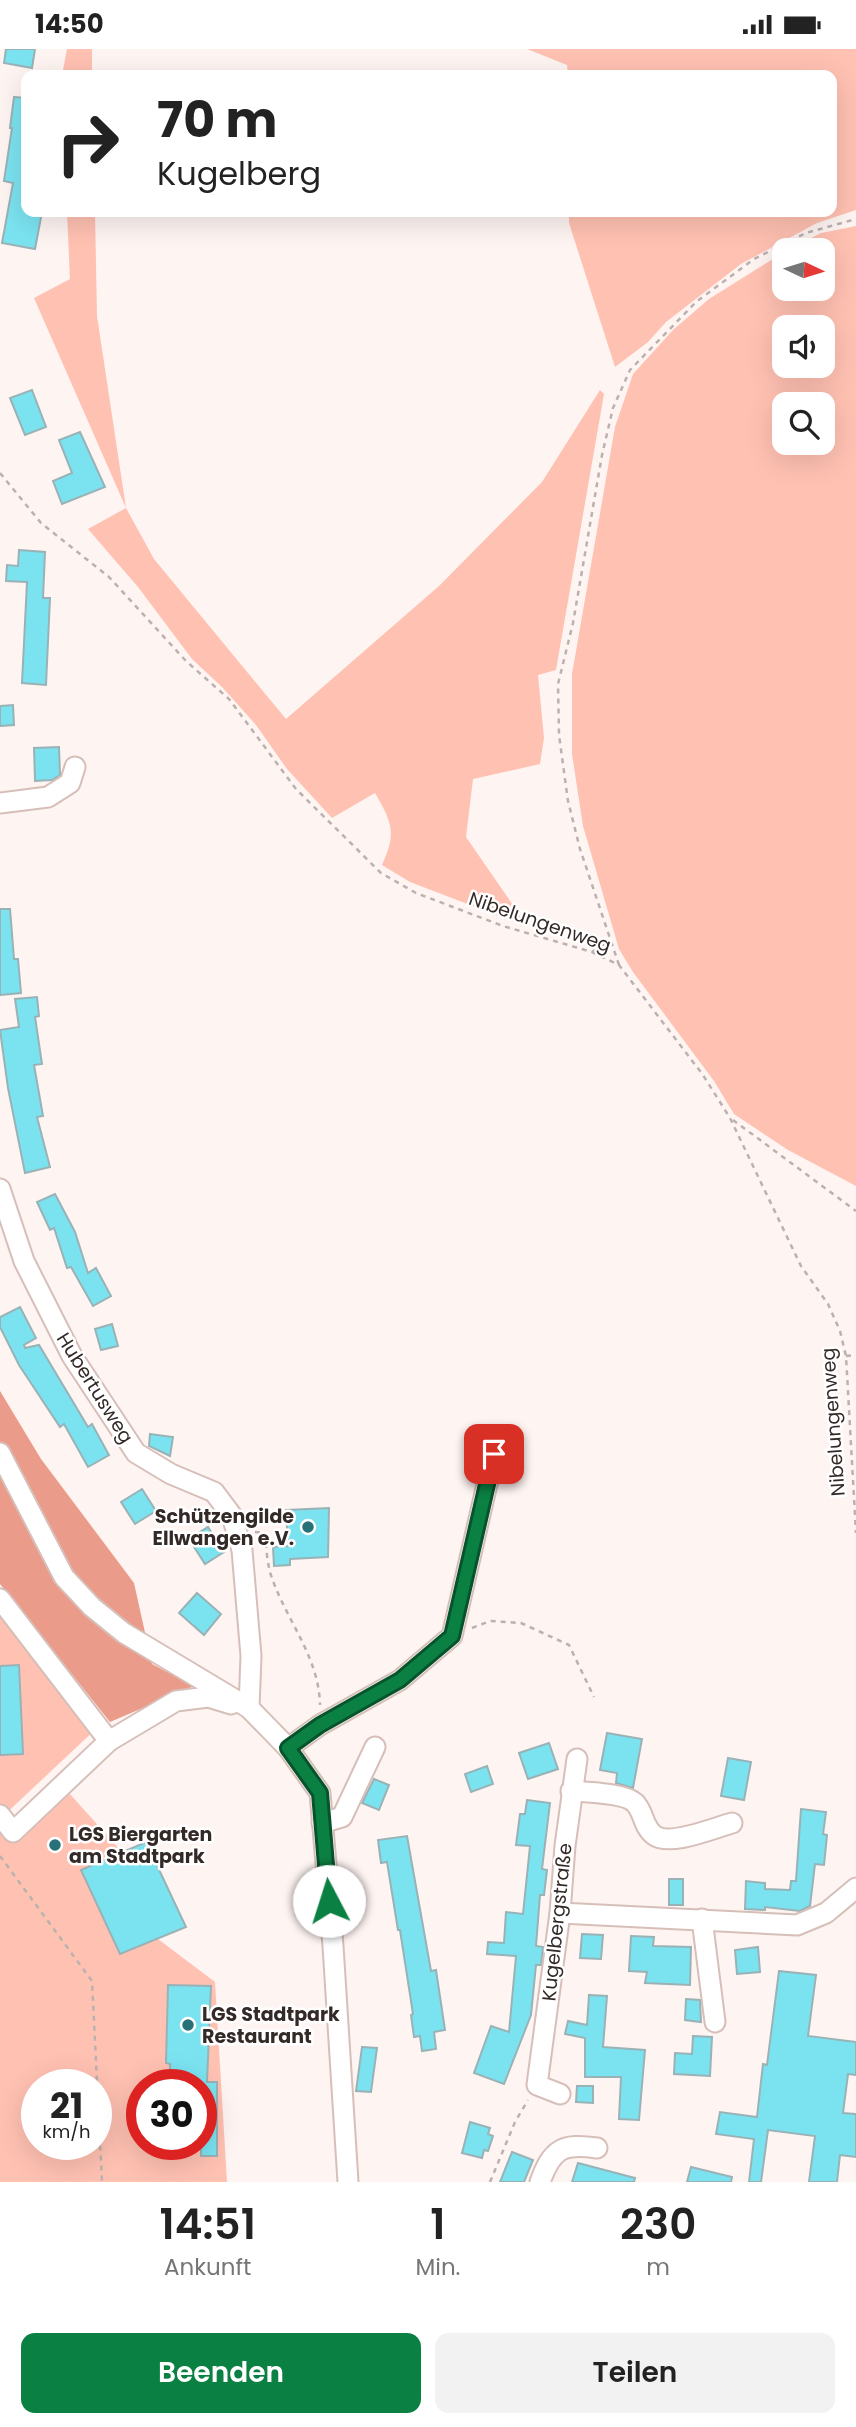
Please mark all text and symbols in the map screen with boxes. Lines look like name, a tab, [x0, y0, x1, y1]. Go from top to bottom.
text: 14:50	[35, 6, 104, 42]
text: 70 m	[157, 86, 277, 154]
icon: right	[42, 98, 133, 189]
text: Kugelberg	[157, 151, 321, 196]
north arrow	[772, 238, 835, 301]
map controls	[772, 238, 835, 455]
button: sound	[772, 315, 835, 378]
button: search	[772, 392, 835, 455]
street label: Nibelungenweg	[465, 885, 615, 959]
street label: Hubertusweg	[50, 1327, 140, 1449]
street label: Nibelungenweg	[814, 1347, 852, 1497]
pin	[464, 1424, 524, 1484]
icon: arrive	[475, 1435, 513, 1473]
place label: Schützengilde Ellwangen e.V.	[153, 1503, 294, 1552]
marker: Schützengilde Ellwangen e.V.	[300, 1519, 316, 1535]
place label: LGS Biergarten am Stadtpark	[69, 1821, 212, 1870]
marker: LGS Biergarten am Stadtpark	[47, 1837, 63, 1853]
street label: Kugelbergstraße	[535, 1842, 579, 2002]
position arrow	[292, 1864, 366, 1938]
place label: LGS Stadtpark Restaurant	[202, 2001, 340, 2050]
marker: LGS Stadtpark Restaurant	[180, 2017, 196, 2033]
speed limit sign: 30	[126, 2069, 217, 2160]
text: 21	[50, 2081, 83, 2130]
text: km/h	[43, 2119, 90, 2144]
text: 14:51	[160, 2195, 256, 2254]
text: 1	[430, 2195, 446, 2254]
text: 230	[620, 2195, 696, 2254]
text: Ankunft	[164, 2251, 251, 2283]
text: Min.	[415, 2251, 460, 2283]
text: m	[646, 2251, 670, 2283]
button: Beenden	[21, 2333, 421, 2413]
button: Teilen	[435, 2333, 835, 2413]

